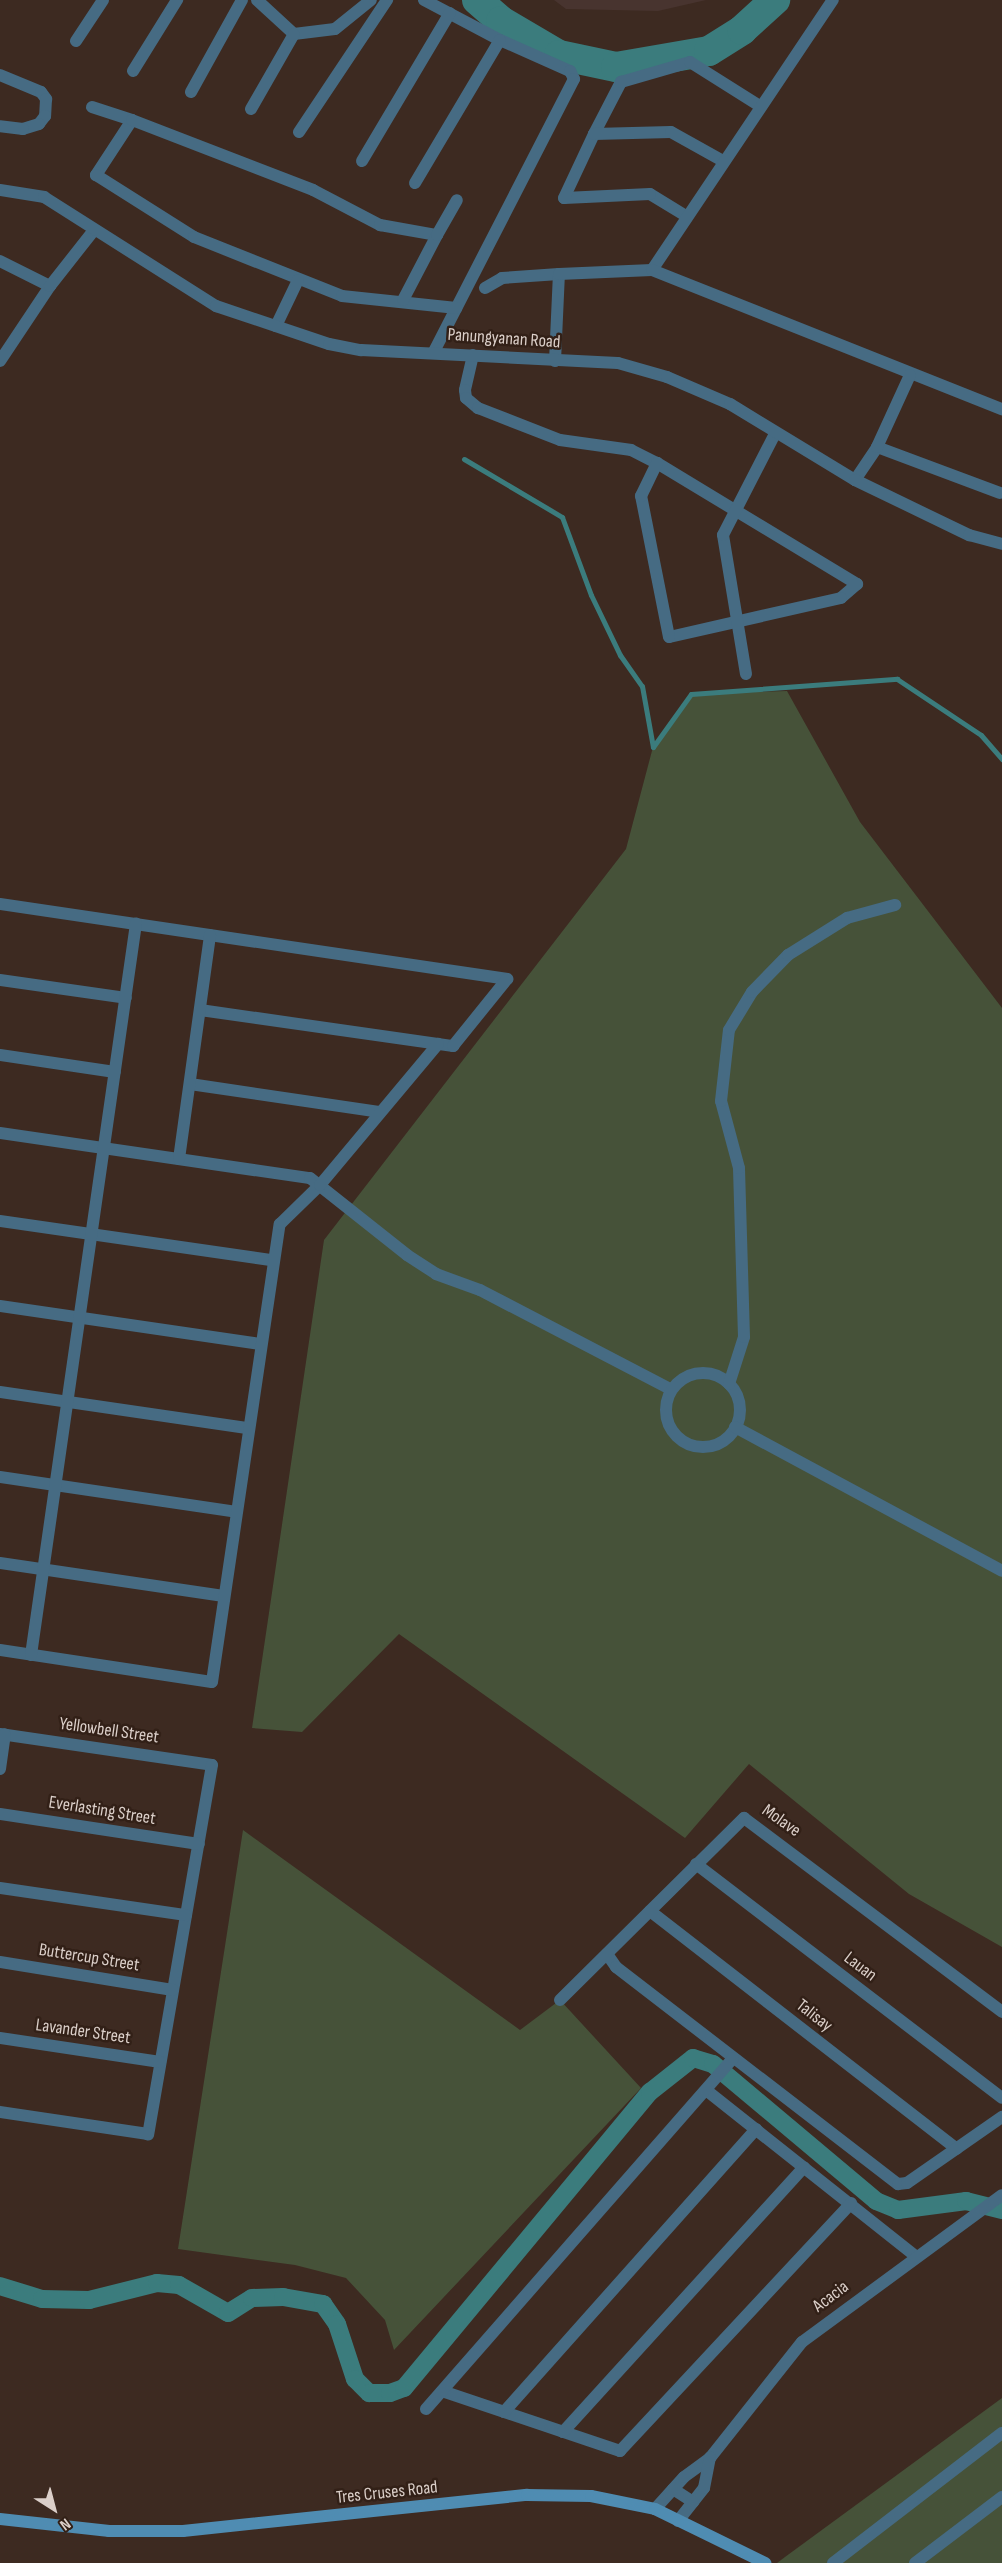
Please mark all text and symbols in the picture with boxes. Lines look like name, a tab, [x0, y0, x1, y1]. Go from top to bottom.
street label: Panungyanan Road	[447, 324, 561, 354]
street label: Yellowbell Street	[58, 1713, 160, 1749]
street label: Everlasting Street	[47, 1792, 157, 1830]
street label: Molave	[757, 1800, 805, 1842]
street label: Buttercup Street	[37, 1939, 141, 1977]
street label: Lauan	[839, 1948, 881, 1986]
street label: Talisay	[791, 1995, 837, 2037]
street label: Lavander Street	[34, 2015, 132, 2049]
street label: Acacia	[809, 2277, 853, 2317]
street label: Tres Cruses Road	[335, 2477, 439, 2509]
north arrow	[24, 2479, 84, 2539]
text: N	[56, 2514, 74, 2534]

